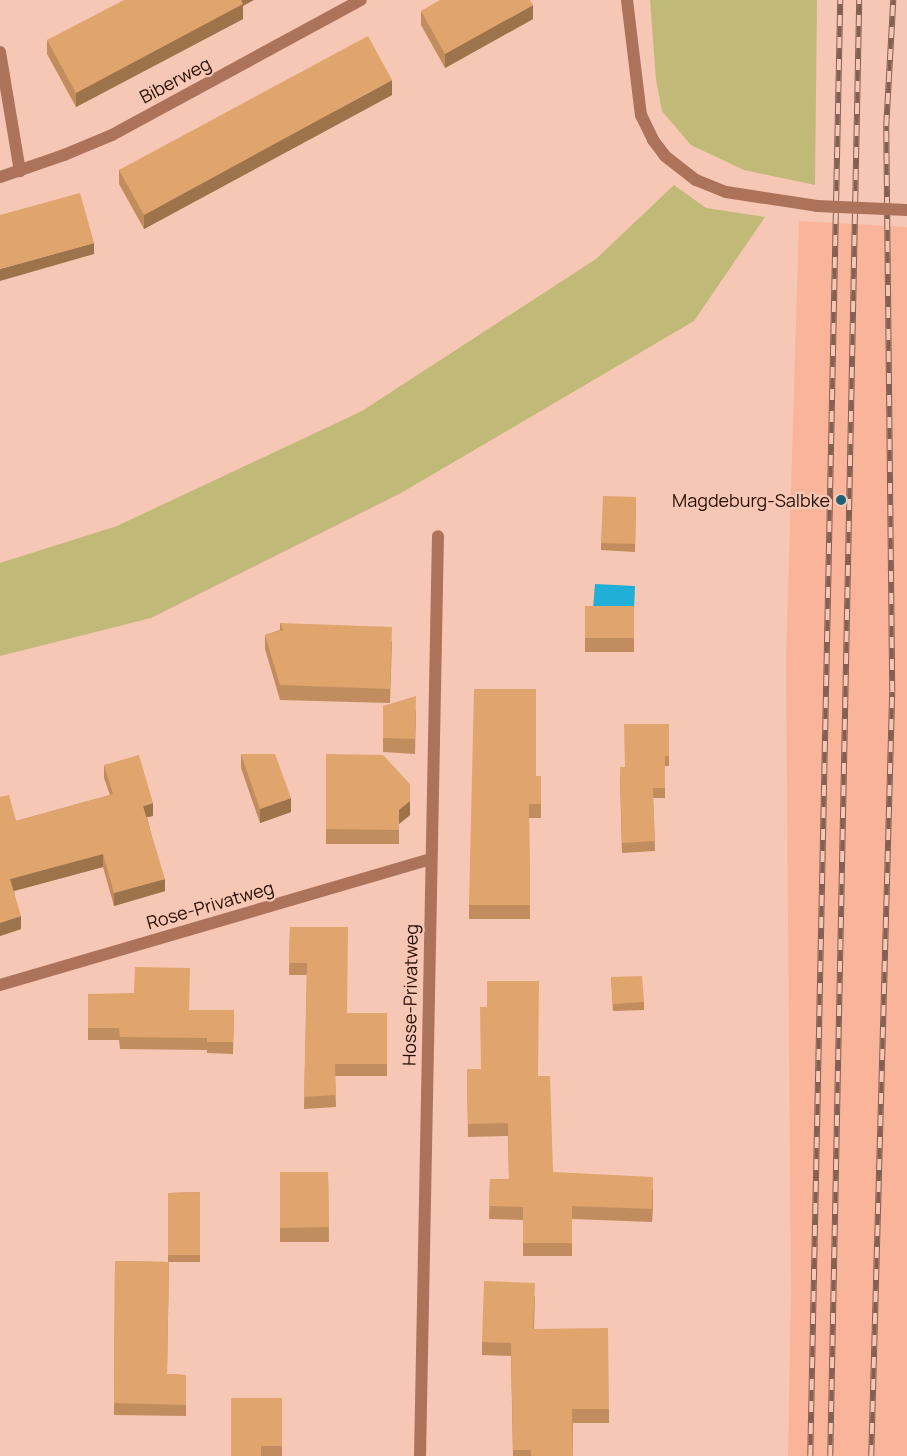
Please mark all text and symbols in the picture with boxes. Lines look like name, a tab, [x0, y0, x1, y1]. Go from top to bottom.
street label: Biberweg	[136, 52, 214, 108]
place label: Magdeburg-Salbke	[672, 489, 830, 511]
marker: Magdeburg-Salbke	[834, 493, 848, 507]
street label: Rose-Privatweg	[144, 877, 276, 933]
street label: Hosse-Privatweg	[398, 924, 422, 1066]

